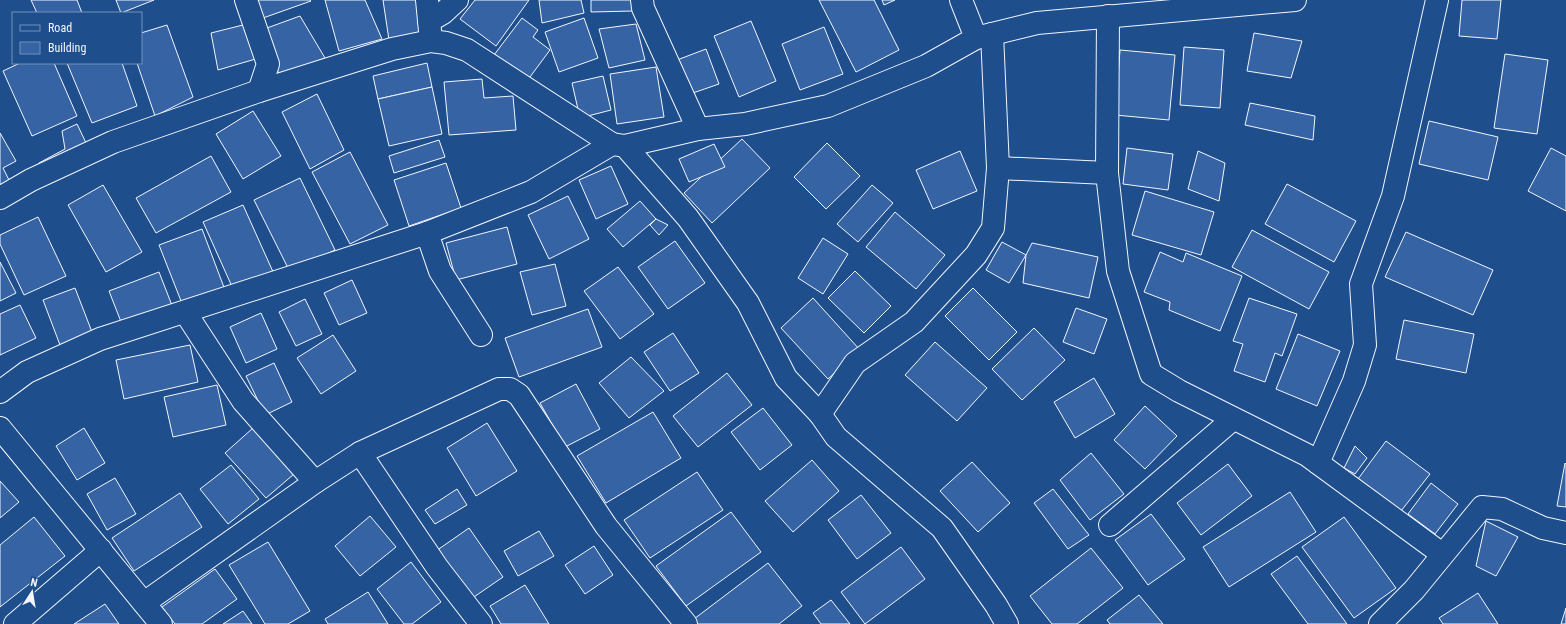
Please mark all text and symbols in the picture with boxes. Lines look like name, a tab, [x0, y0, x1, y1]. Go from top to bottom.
legend	[12, 12, 142, 64]
text: Road	[48, 21, 72, 35]
text: Building	[48, 41, 86, 55]
north arrow	[12, 572, 52, 612]
text: N	[29, 576, 39, 590]

